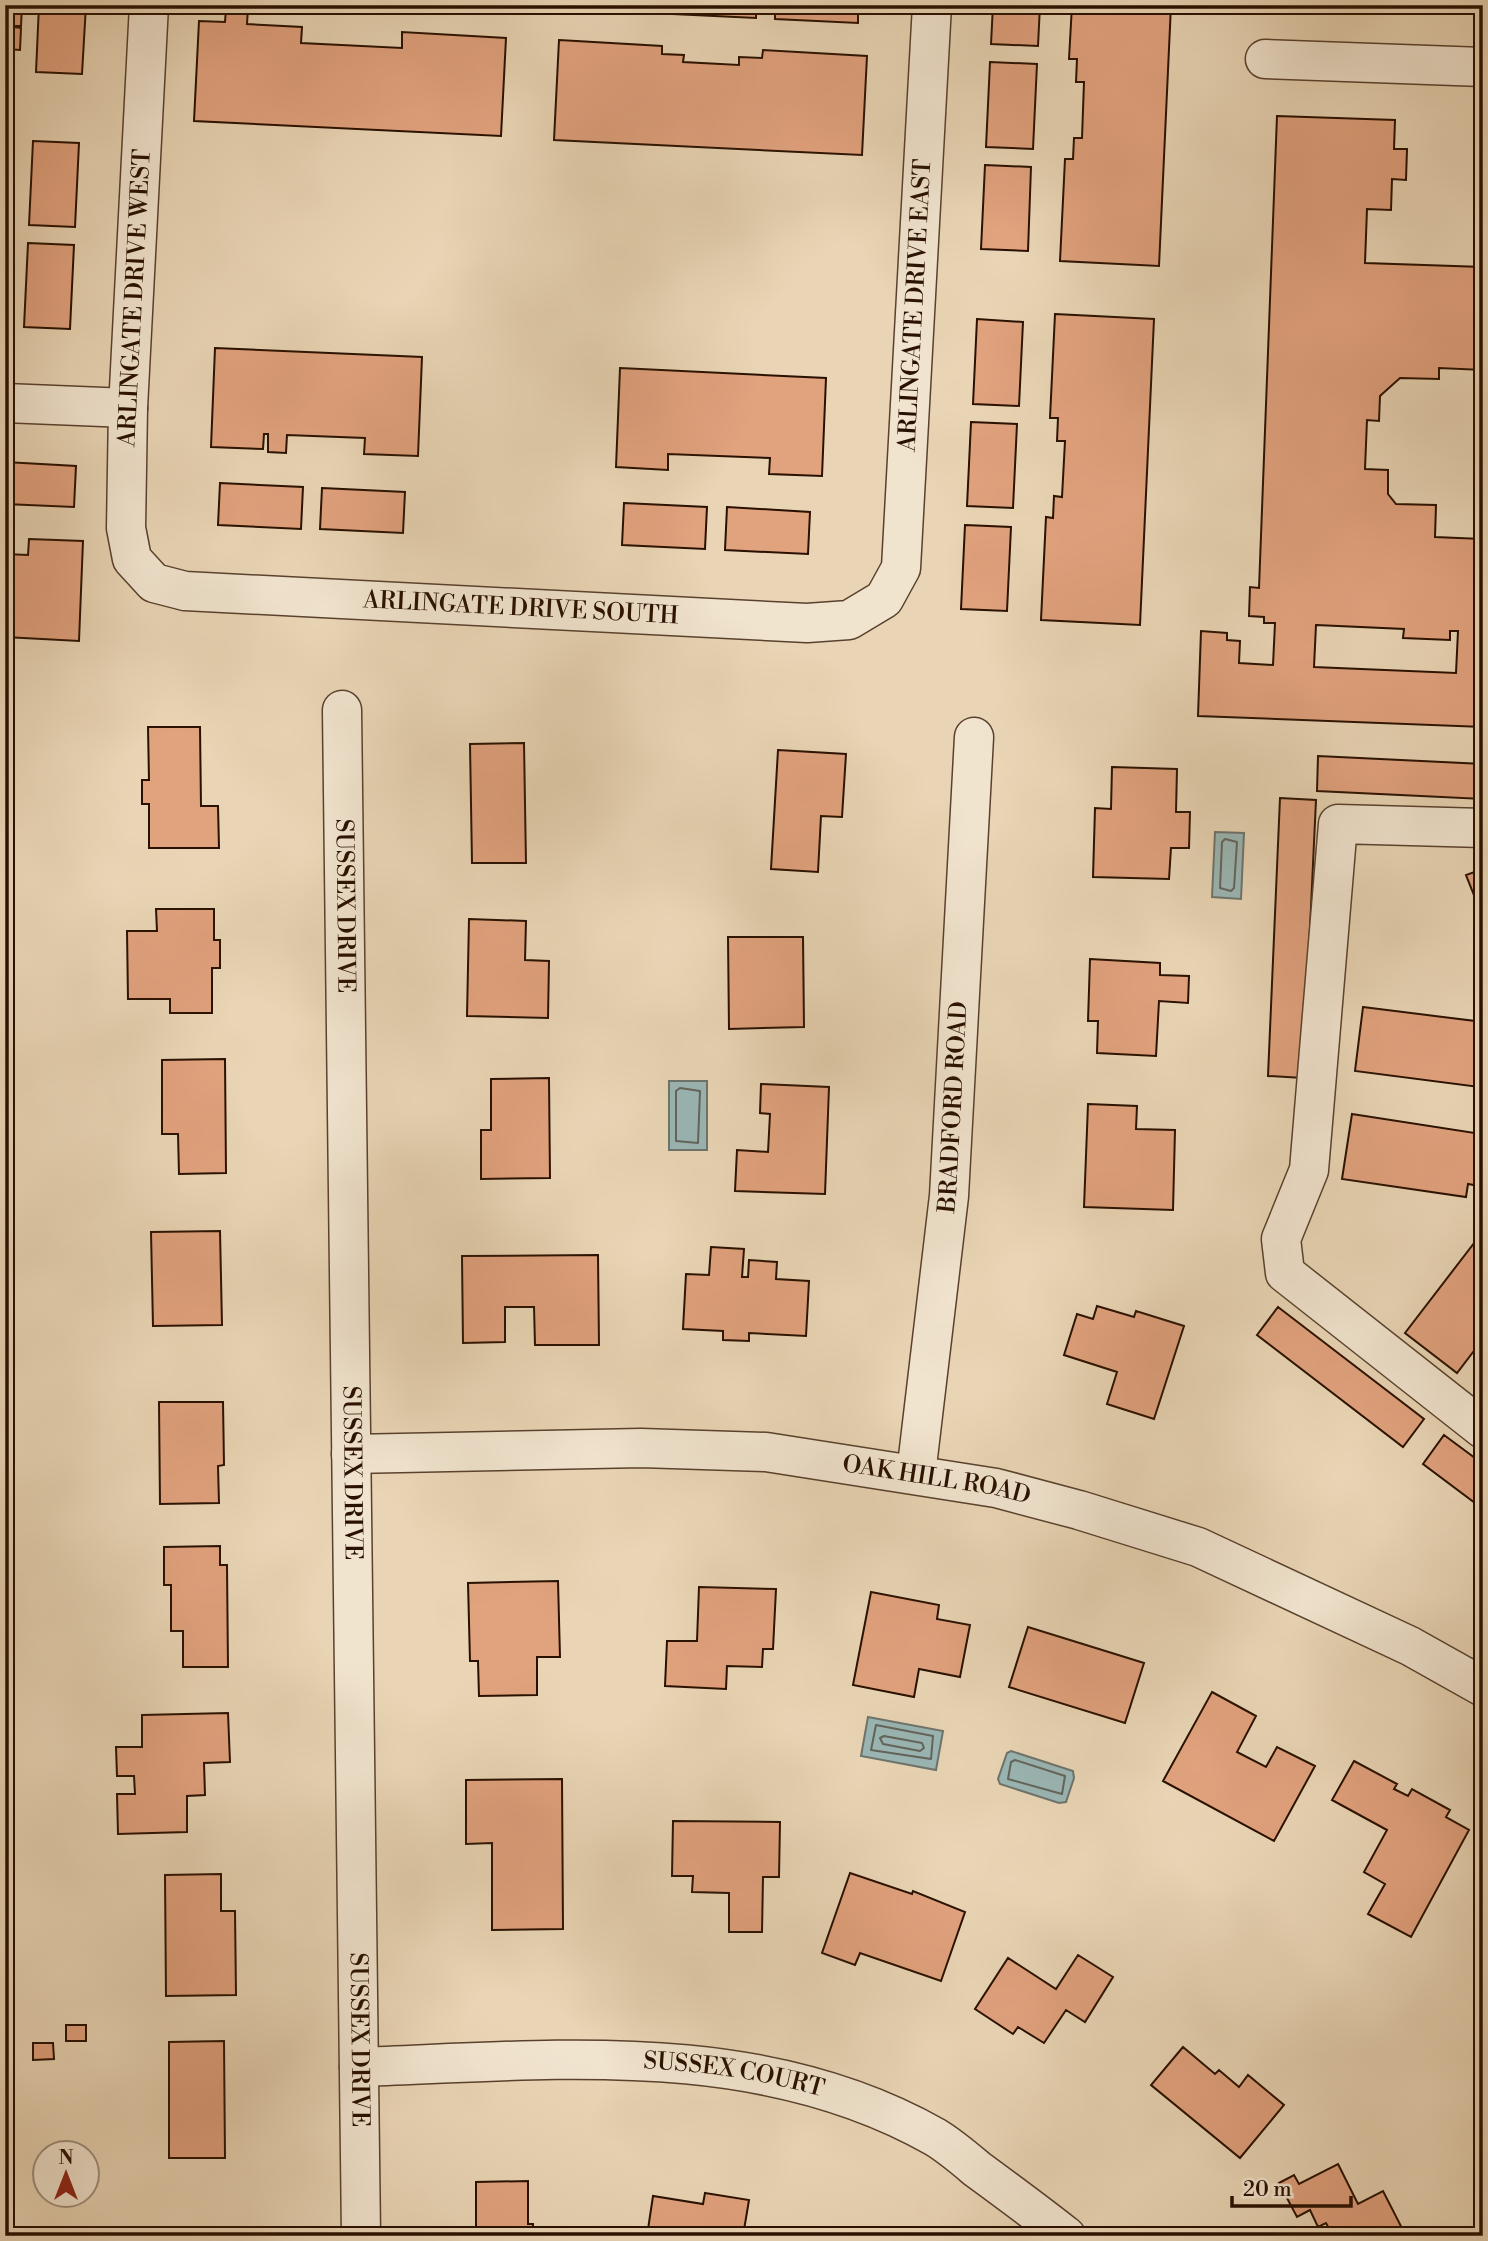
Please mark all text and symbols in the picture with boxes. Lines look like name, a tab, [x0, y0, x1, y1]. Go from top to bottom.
street label: ARLINGATE DRIVE WEST	[112, 148, 158, 449]
street label: ARLINGATE DRIVE EAST	[892, 158, 939, 453]
street label: ARLINGATE DRIVE SOUTH	[361, 585, 679, 631]
street label: SUSSEX DRIVE	[328, 818, 361, 994]
street label: BRADFORD ROAD	[932, 1000, 975, 1216]
street label: SUSSEX DRIVE	[335, 1385, 368, 1561]
street label: OAK HILL ROAD	[840, 1449, 1034, 1512]
street label: SUSSEX DRIVE	[342, 1952, 375, 2127]
street label: SUSSEX COURT	[642, 2046, 828, 2104]
north arrow	[32, 2140, 102, 2210]
text: N	[58, 2146, 74, 2170]
scale bar	[1232, 2164, 1352, 2208]
text: 20 m	[1243, 2177, 1292, 2203]

